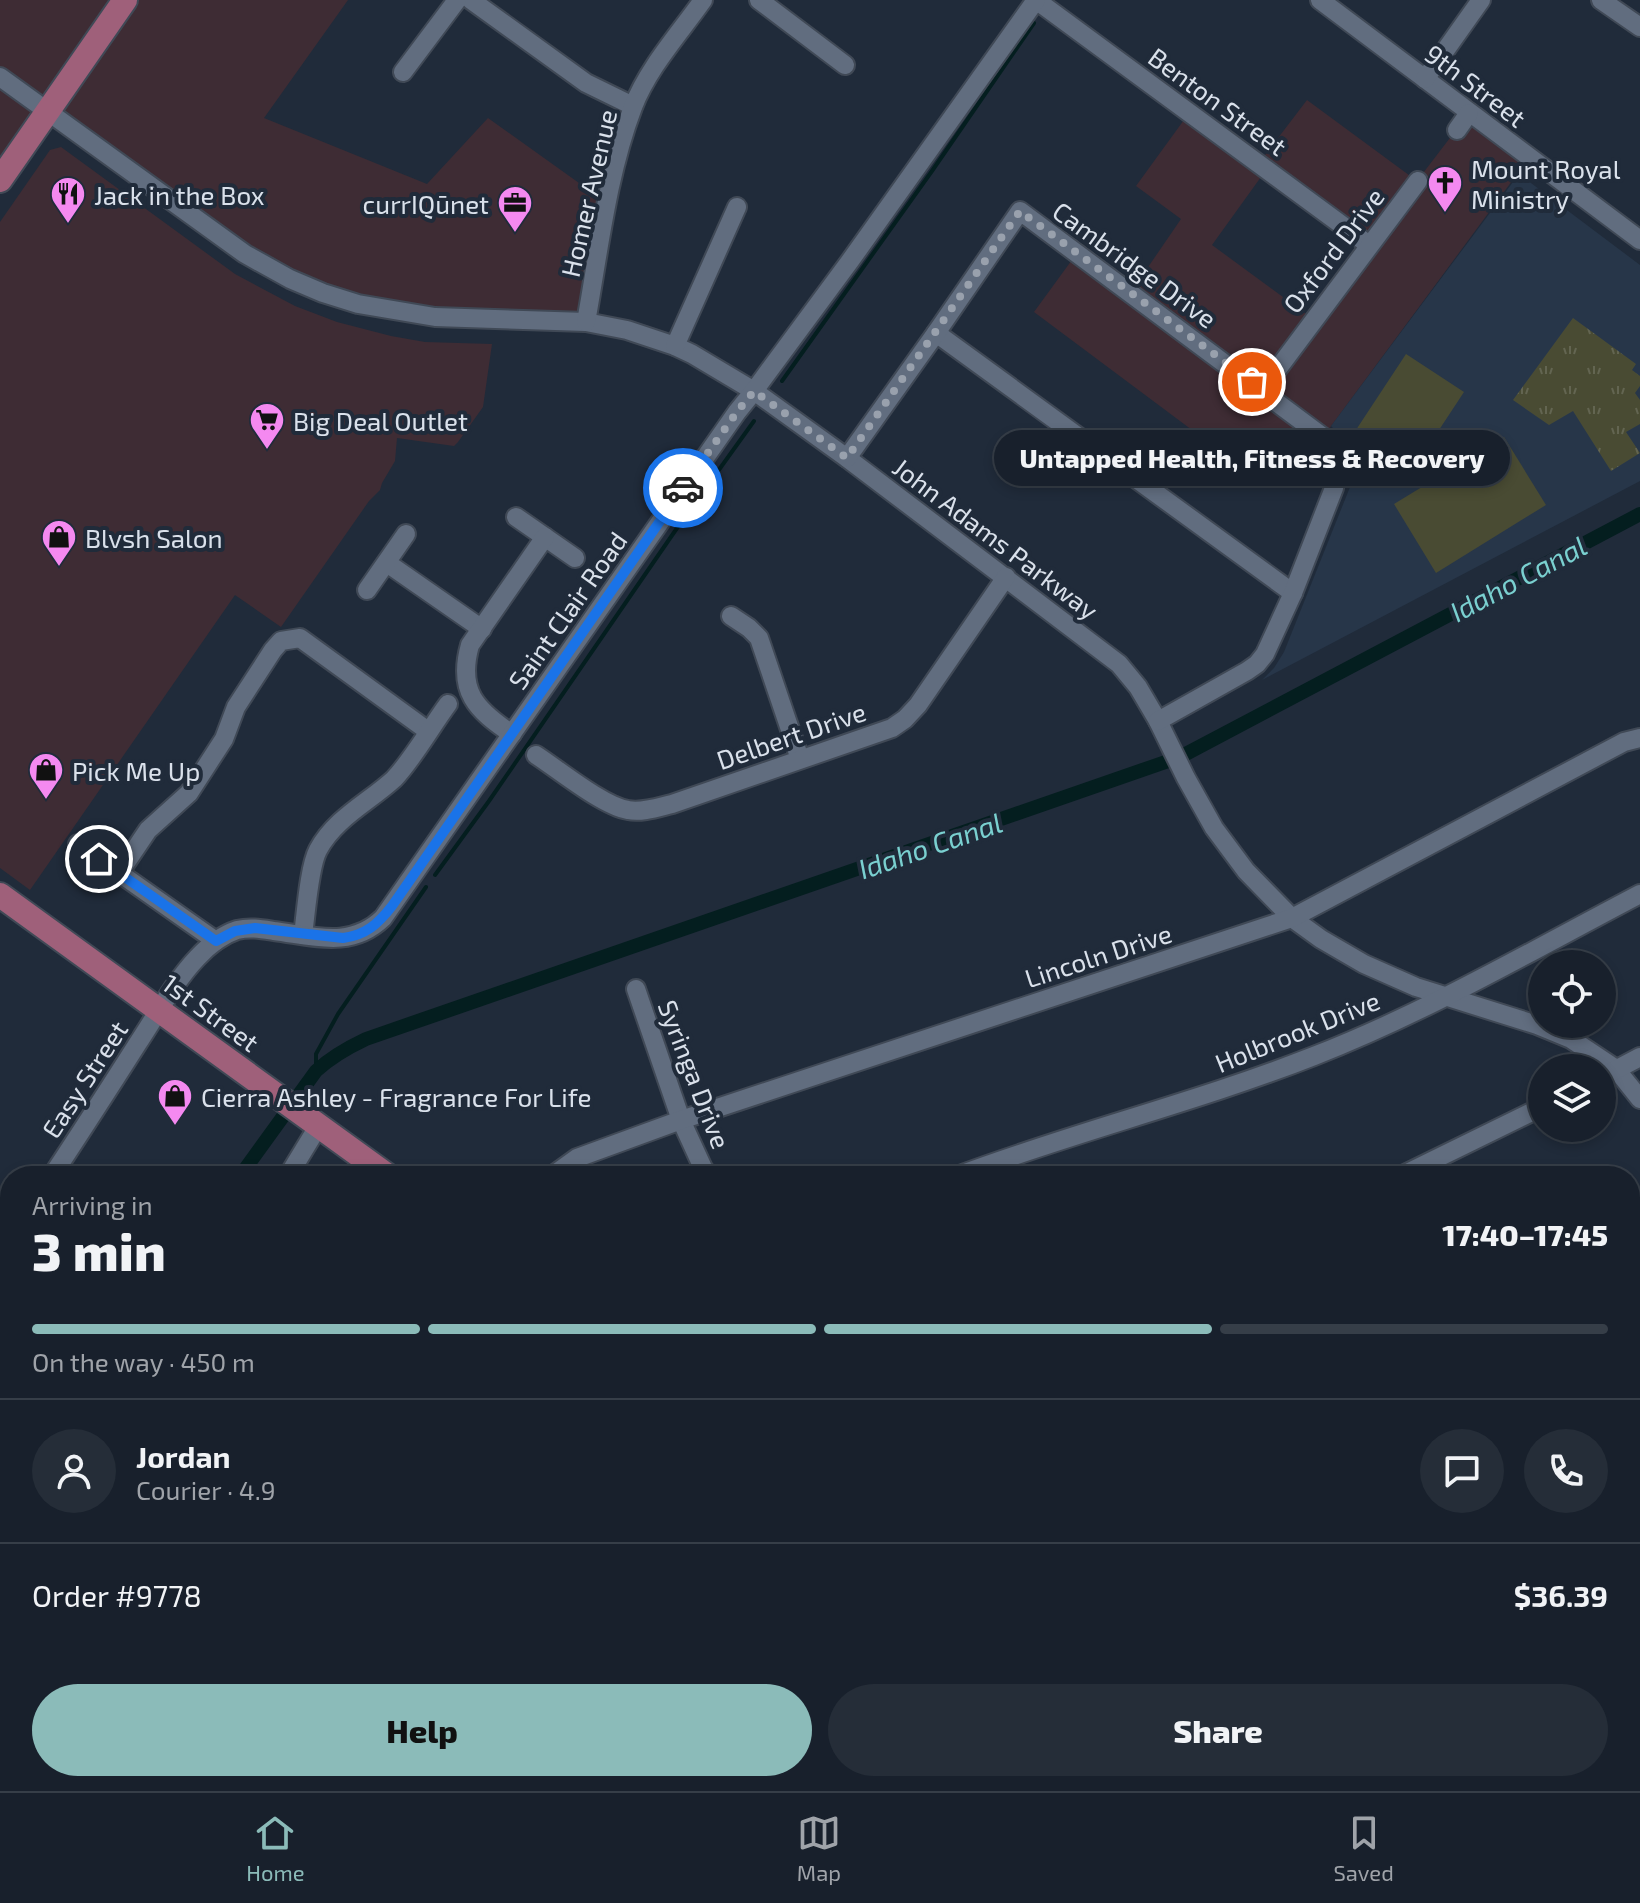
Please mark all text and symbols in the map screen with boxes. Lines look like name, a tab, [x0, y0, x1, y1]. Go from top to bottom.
street label: 9th Street	[1420, 37, 1532, 133]
street label: Benton Street	[1143, 41, 1293, 162]
street label: Homer Avenue	[554, 106, 622, 280]
place label: Mount Royal Ministry	[1471, 153, 1621, 214]
church icon: Mount Royal Ministry	[1426, 164, 1464, 214]
restaurant icon: Jack in the Box	[49, 175, 87, 225]
place label: Jack in the Box	[94, 179, 265, 210]
street label: Oxford Drive	[1276, 182, 1390, 318]
office icon: currIQūnet	[496, 184, 534, 234]
place label: currIQūnet	[363, 188, 489, 219]
street label: Cambridge Drive	[1047, 194, 1223, 334]
pin	[1218, 348, 1286, 416]
icon: bag	[1230, 360, 1274, 404]
supermarket icon: Big Deal Outlet	[248, 401, 286, 451]
place label: Big Deal Outlet	[293, 405, 468, 436]
callout: Untapped Health, Fitness & Recovery	[994, 430, 1510, 486]
text: Untapped Health, Fitness & Recovery	[1019, 442, 1485, 473]
courier	[643, 448, 723, 528]
street label: John Adams Parkway	[887, 451, 1105, 625]
icon: car	[661, 466, 705, 510]
shop icon: Blvsh Salon	[40, 518, 78, 568]
place label: Blvsh Salon	[85, 522, 223, 553]
street label: Saint Clair Road	[501, 525, 633, 695]
water label: Idaho Canal	[1444, 528, 1592, 628]
street label: Delbert Drive	[712, 695, 870, 775]
shop icon: Pick Me Up	[27, 751, 65, 801]
place label: Pick Me Up	[72, 755, 200, 786]
water label: Idaho Canal	[854, 805, 1006, 885]
pin	[65, 825, 133, 893]
icon: home	[77, 837, 121, 881]
street label: Lincoln Drive	[1021, 917, 1175, 993]
map controls	[1528, 950, 1616, 1142]
button: locate	[1528, 950, 1616, 1038]
street label: 1st Street	[157, 967, 265, 1057]
street label: Holbrook Drive	[1210, 984, 1384, 1078]
street label: Syringa Drive	[653, 995, 737, 1153]
street label: Easy Street	[35, 1015, 133, 1143]
button: layers	[1528, 1054, 1616, 1142]
shop icon: Cierra Ashley - Fragrance For Life	[156, 1077, 194, 1127]
place label: Cierra Ashley - Fragrance For Life	[201, 1081, 591, 1112]
text: Arriving in	[32, 1189, 153, 1220]
text: 17:40–17:45	[1442, 1216, 1608, 1252]
text: 3 min	[32, 1219, 166, 1281]
text: On the way · 450 m	[32, 1346, 255, 1377]
button: person	[32, 1429, 116, 1513]
button: chat	[1420, 1429, 1504, 1513]
button: phone	[1524, 1429, 1608, 1513]
text: Jordan	[136, 1438, 231, 1474]
text: Courier · 4.9	[136, 1474, 276, 1505]
text: Order #9778	[32, 1577, 202, 1613]
text: $36.39	[1514, 1577, 1608, 1613]
button: Help	[32, 1684, 812, 1776]
button: Share	[828, 1684, 1608, 1776]
tab: Home	[246, 1811, 304, 1885]
tab: Map	[797, 1811, 841, 1885]
tab: Saved	[1333, 1811, 1394, 1885]

